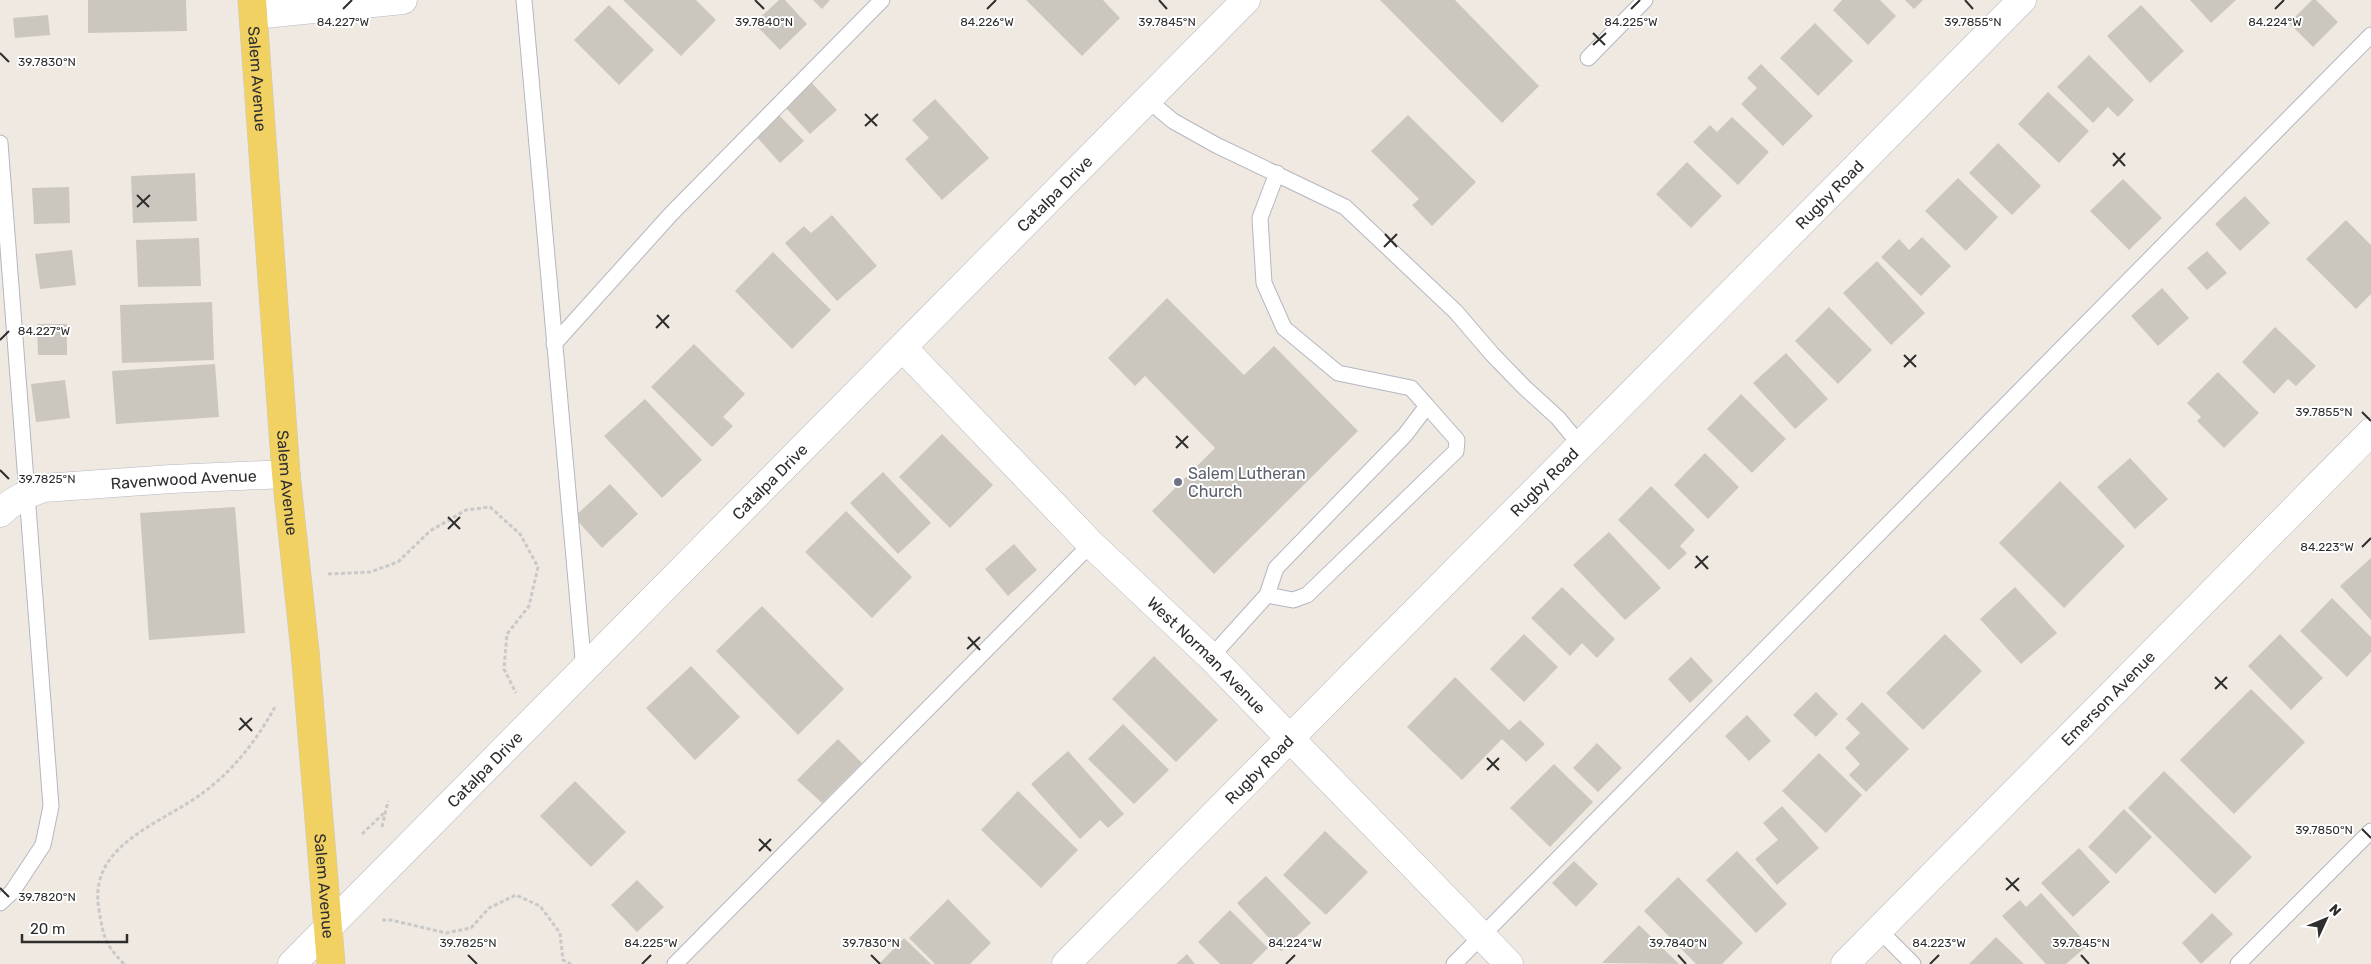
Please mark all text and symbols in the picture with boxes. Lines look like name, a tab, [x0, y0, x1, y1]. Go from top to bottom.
text: 84.227°W	[317, 15, 370, 29]
text: 39.7840°N	[735, 15, 793, 29]
text: 84.226°W	[960, 15, 1014, 29]
text: 39.7845°N	[1138, 15, 1196, 29]
text: 84.225°W	[1604, 15, 1658, 29]
text: 39.7855°N	[1944, 15, 2002, 29]
text: 84.224°W	[2248, 15, 2302, 29]
street label: Salem Avenue	[244, 26, 270, 132]
text: 39.7830°N	[18, 55, 76, 69]
street label: Catalpa Drive	[1013, 152, 1097, 236]
street label: Rugby Road	[1792, 156, 1868, 233]
text: 84.227°W	[18, 324, 71, 338]
text: 39.7855°N	[2295, 405, 2353, 419]
street label: Salem Avenue	[273, 430, 302, 536]
street label: Catalpa Drive	[728, 440, 812, 524]
street label: Rugby Road	[1506, 444, 1583, 521]
place label: Salem Lutheran Church	[1188, 464, 1306, 501]
street label: Ravenwood Avenue	[110, 466, 257, 493]
text: 39.7825°N	[18, 472, 76, 486]
marker: Salem Lutheran Church	[1172, 476, 1184, 488]
text: 84.223°W	[2300, 540, 2354, 554]
street label: West Norman Avenue	[1143, 593, 1270, 718]
street label: Emerson Avenue	[2057, 647, 2159, 750]
street label: Catalpa Drive	[443, 728, 527, 812]
street label: Rugby Road	[1221, 731, 1297, 808]
text: 39.7850°N	[2295, 823, 2353, 837]
street label: Salem Avenue	[310, 833, 338, 939]
text: 39.7820°N	[18, 890, 76, 904]
north arrow	[2301, 894, 2351, 944]
text: N	[2325, 901, 2345, 920]
scale bar	[22, 912, 128, 944]
text: 20 m	[30, 920, 65, 938]
text: 39.7825°N	[439, 936, 497, 950]
text: 84.225°W	[624, 936, 678, 950]
text: 39.7830°N	[842, 936, 900, 950]
text: 84.224°W	[1268, 936, 1322, 950]
text: 39.7840°N	[1649, 936, 1707, 950]
text: 84.223°W	[1912, 936, 1966, 950]
text: 39.7845°N	[2052, 936, 2110, 950]

